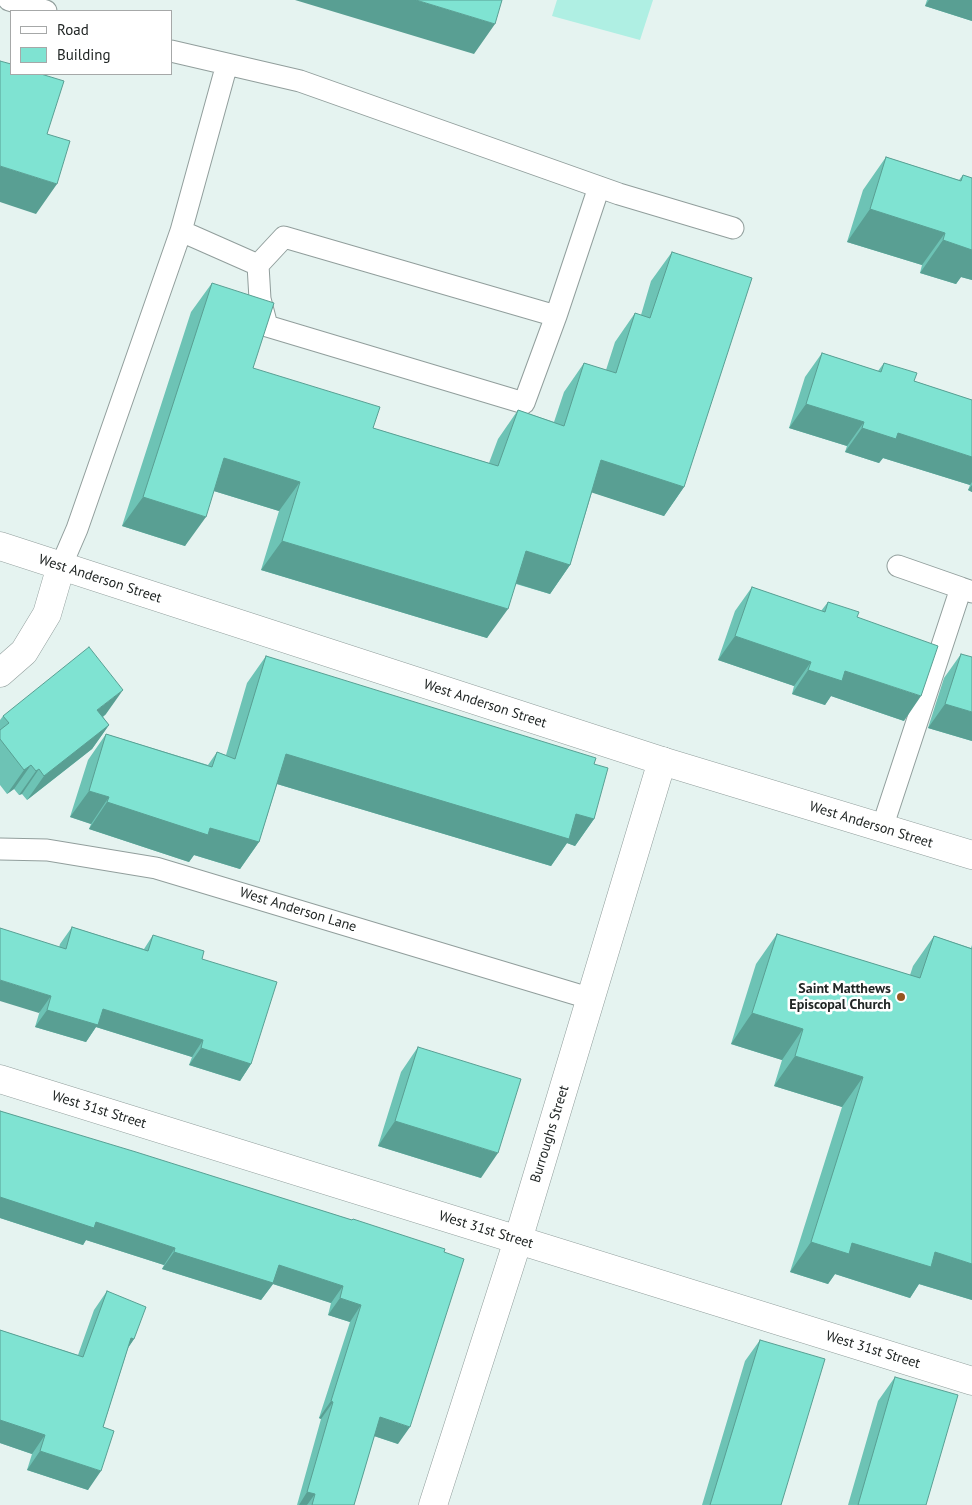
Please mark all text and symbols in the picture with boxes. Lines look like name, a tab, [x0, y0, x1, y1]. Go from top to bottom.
legend	[10, 10, 172, 75]
text: Road	[57, 20, 89, 39]
text: Building	[57, 45, 111, 64]
street label: West Anderson Street	[36, 551, 164, 607]
street label: West Anderson Street	[421, 676, 549, 732]
street label: West Anderson Street	[807, 798, 935, 852]
street label: West Anderson Lane	[238, 884, 358, 936]
place label: Saint Matthews Episcopal Church	[789, 981, 891, 1014]
marker: Saint Matthews Episcopal Church	[895, 991, 907, 1003]
street label: Burroughs Street	[527, 1083, 573, 1185]
street label: West 31st Street	[50, 1088, 148, 1132]
street label: West 31st Street	[437, 1208, 535, 1252]
street label: West 31st Street	[824, 1328, 922, 1372]

